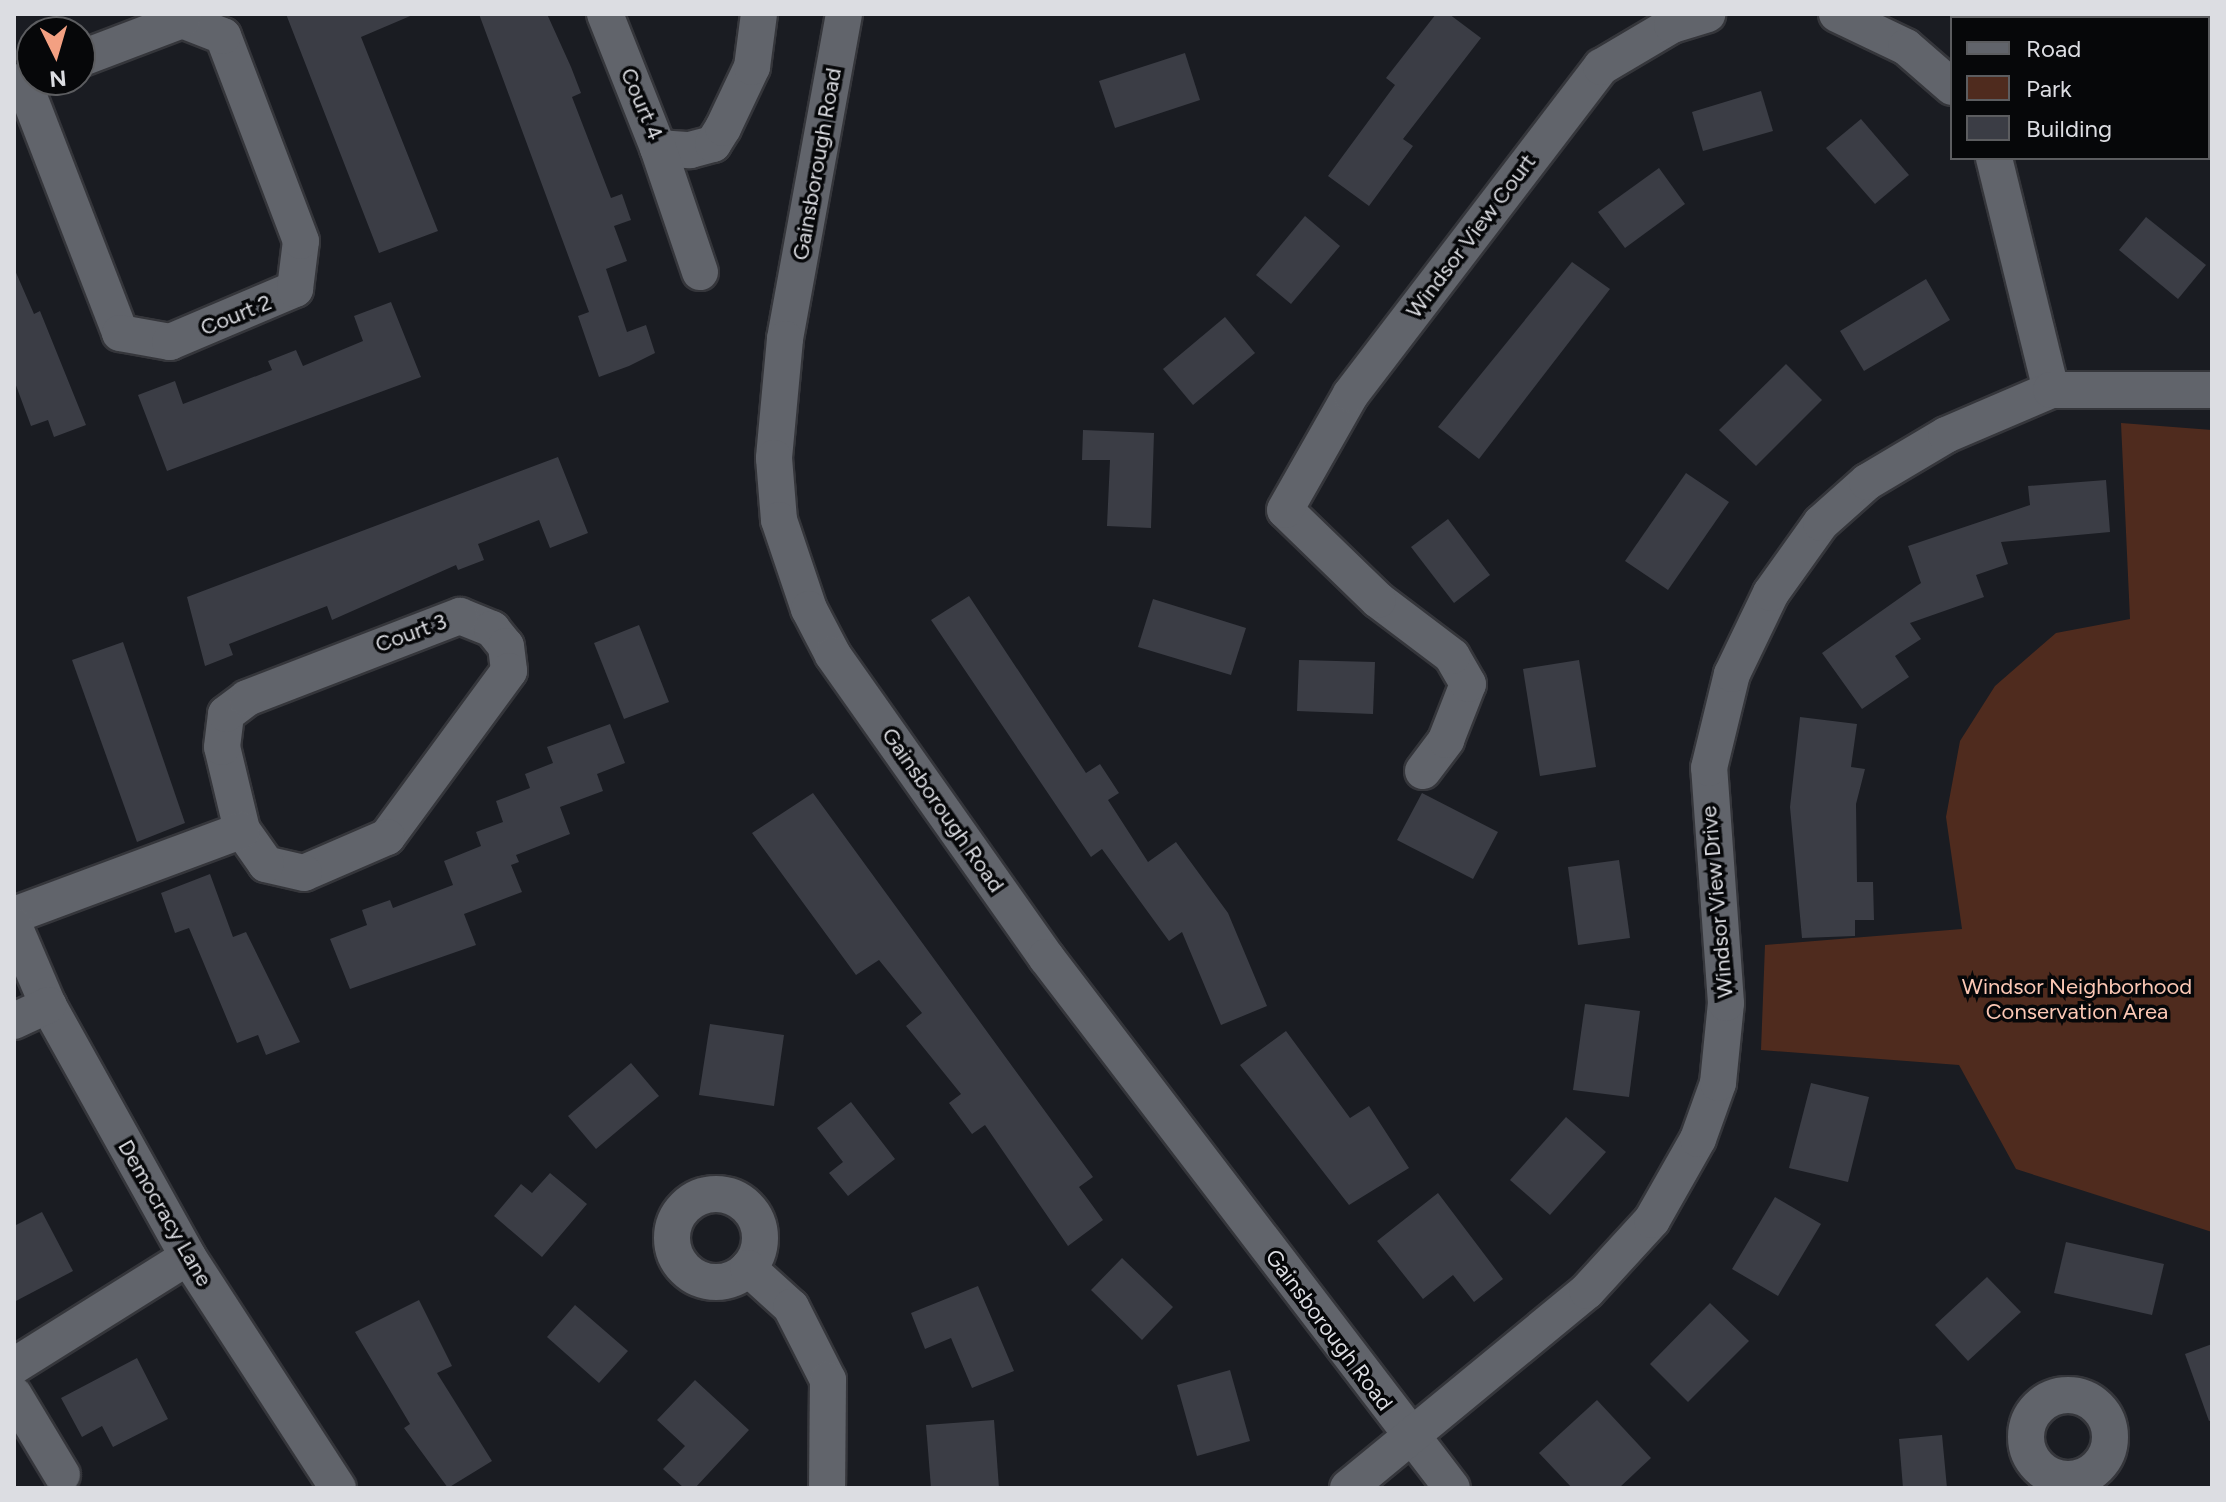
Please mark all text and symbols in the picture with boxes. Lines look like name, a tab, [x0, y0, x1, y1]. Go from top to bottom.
north arrow	[16, 16, 96, 96]
legend	[1950, 16, 2210, 160]
text: Road	[2026, 34, 2081, 63]
text: N	[48, 64, 68, 93]
street label: Court 4	[615, 64, 669, 144]
street label: Gainsborough Road	[787, 66, 847, 262]
text: Park	[2026, 74, 2072, 103]
text: Building	[2026, 114, 2112, 143]
street label: Windsor View Court	[1401, 149, 1541, 323]
street label: Court 2	[197, 289, 275, 341]
street label: Court 3	[372, 608, 450, 658]
street label: Gainsborough Road	[876, 723, 1010, 897]
street label: Windsor View Drive	[1695, 805, 1739, 999]
park label: Windsor Neighborhood Conservation Area	[1962, 973, 2192, 1024]
street label: Democracy Lane	[112, 1135, 218, 1291]
street label: Gainsborough Road	[1260, 1244, 1398, 1416]

